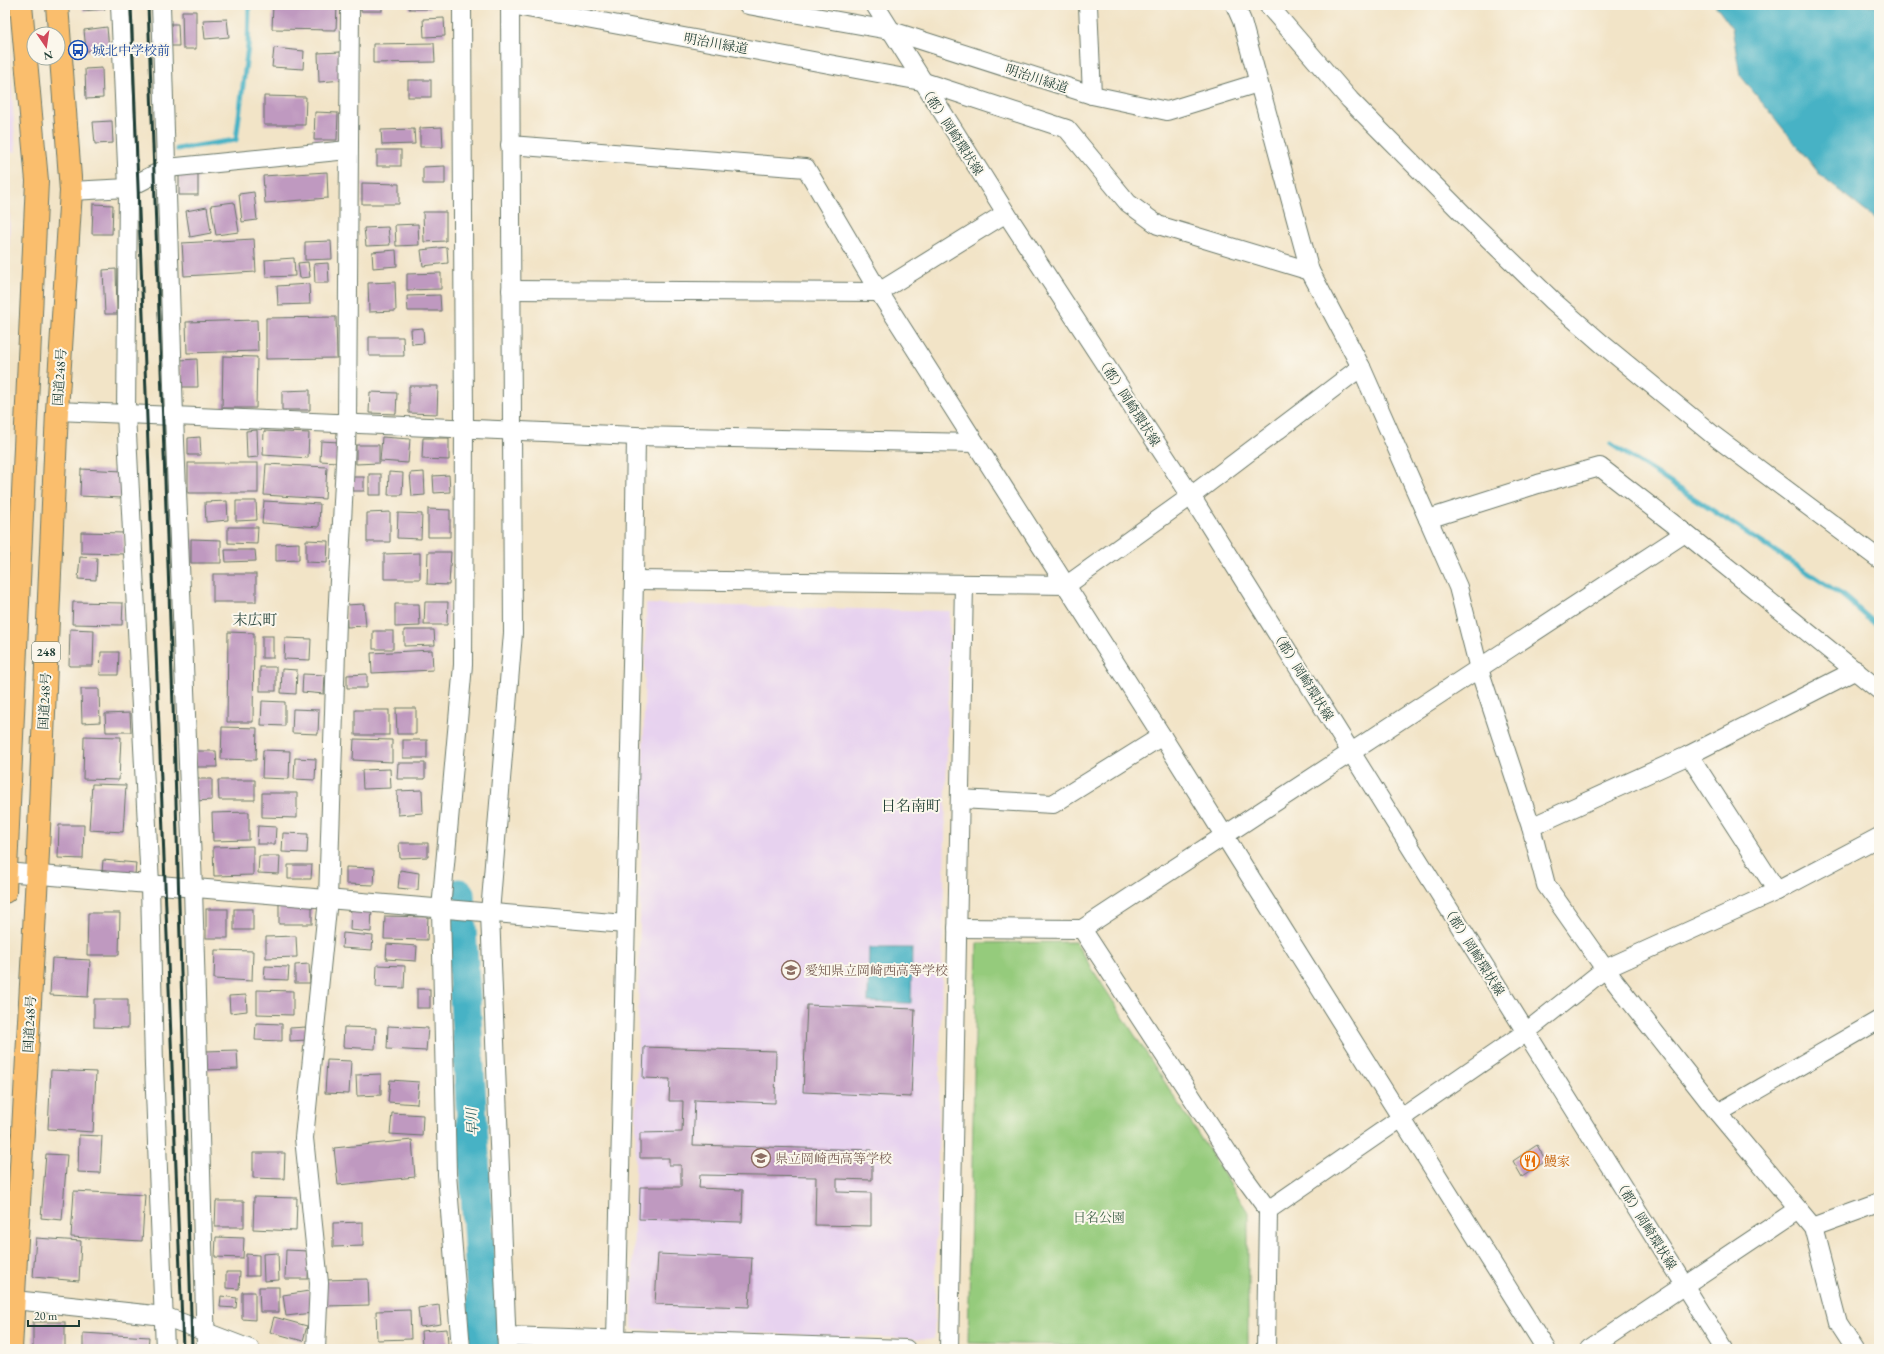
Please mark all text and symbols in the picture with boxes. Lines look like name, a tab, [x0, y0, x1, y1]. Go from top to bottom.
north arrow	[26, 26, 66, 66]
street label: 明治川緑道	[682, 29, 749, 58]
bus stop icon: 城北中学校前	[67, 39, 89, 61]
place label: 城北中学校前	[92, 42, 170, 59]
text: N	[42, 48, 54, 64]
street label: 明治川緑道	[1003, 60, 1070, 97]
street label: （都）岡崎環状線	[916, 82, 987, 179]
street label: 国道248号	[49, 348, 70, 406]
street label: （都）岡崎環状線	[1093, 353, 1164, 450]
district label: 末広町	[232, 610, 278, 629]
street label: （都）岡崎環状線	[1268, 627, 1337, 724]
road number: 248	[32, 642, 60, 662]
street label: 国道248号	[35, 672, 54, 730]
district label: 日名南町	[881, 796, 941, 815]
street label: （都）岡崎環状線	[1439, 902, 1508, 999]
school or university icon: 愛知県立岡崎西高等学校	[780, 959, 802, 981]
place label: 愛知県立岡崎西高等学校	[805, 962, 948, 979]
street label: 国道248号	[20, 995, 39, 1053]
water label: 早川	[462, 1106, 482, 1136]
school or university icon: 県立岡崎西高等学校	[750, 1147, 772, 1169]
place label: 県立岡崎西高等学校	[775, 1150, 892, 1167]
restaurant icon: 鰻家	[1519, 1150, 1541, 1172]
place label: 鰻家	[1544, 1153, 1570, 1170]
street label: （都）岡崎環状線	[1611, 1176, 1680, 1273]
park label: 日名公園	[1073, 1209, 1125, 1226]
scale bar	[28, 1302, 79, 1328]
text: 20 m	[34, 1308, 58, 1324]

